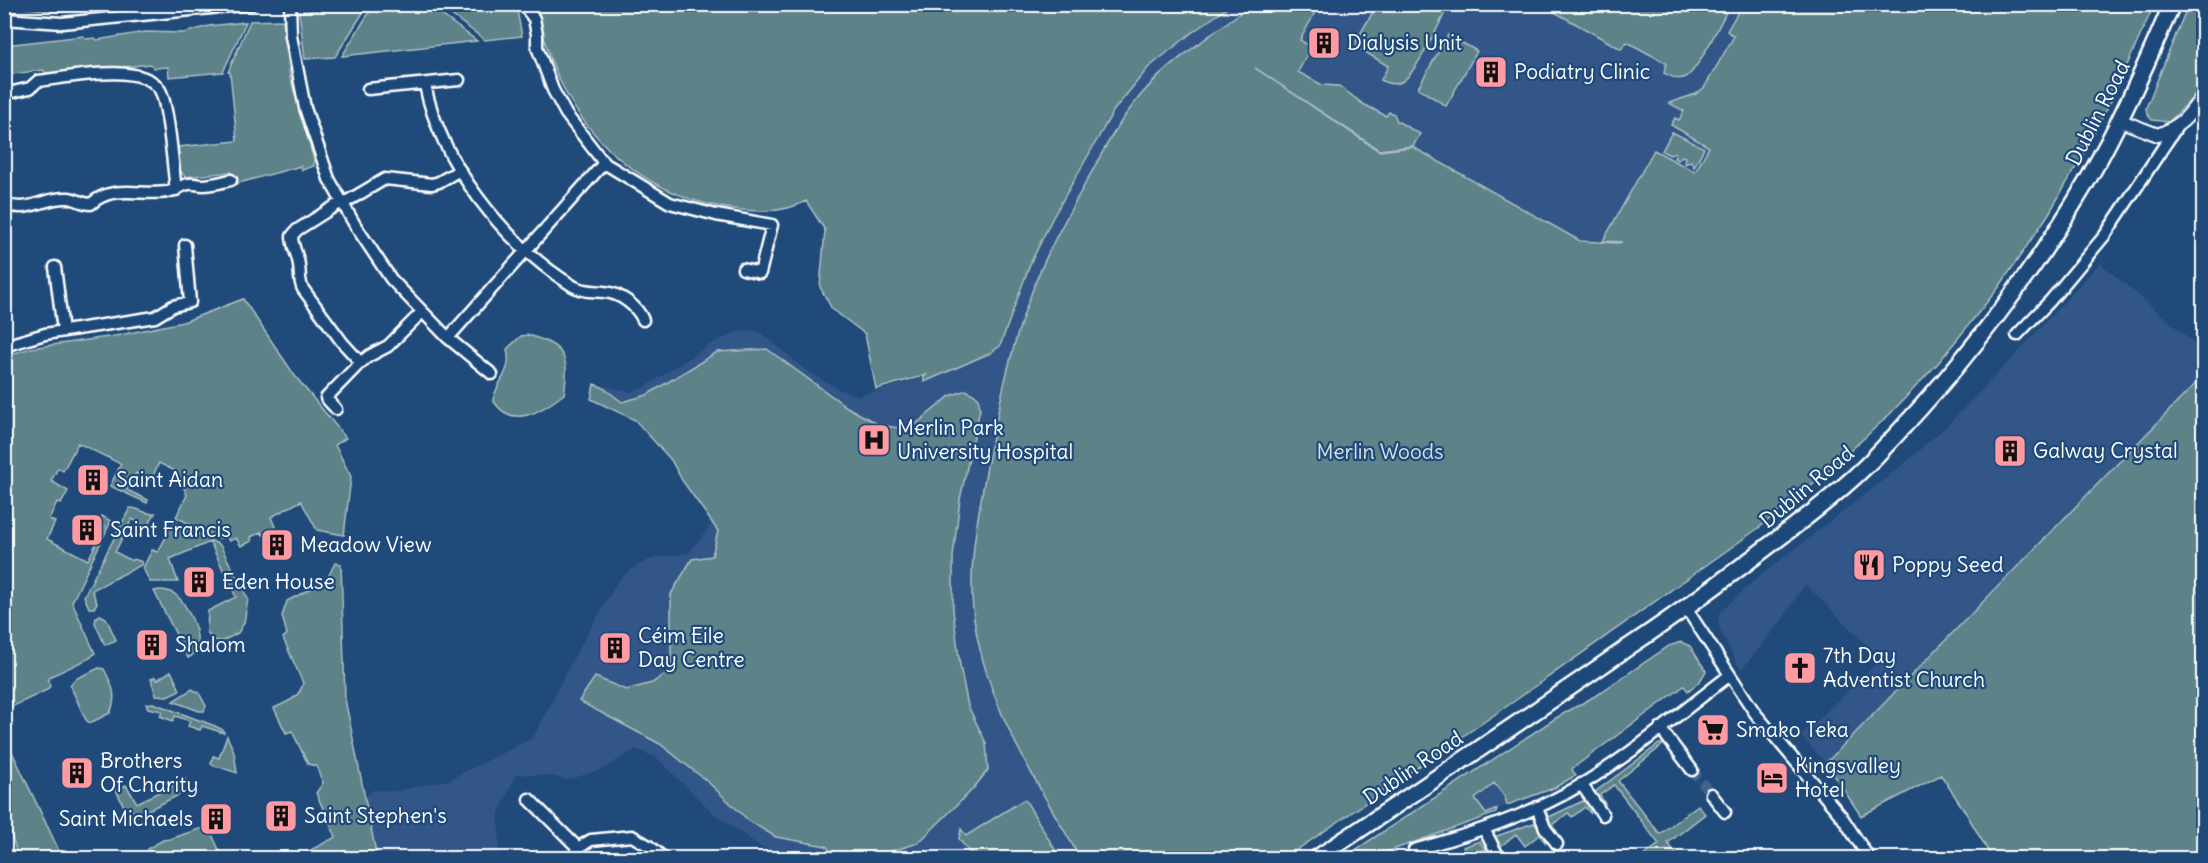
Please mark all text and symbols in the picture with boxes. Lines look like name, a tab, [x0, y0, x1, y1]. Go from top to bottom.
building icon: Dialysis Unit	[1306, 25, 1342, 61]
place label: Dialysis Unit	[1347, 29, 1462, 56]
building icon: Podiatry Clinic	[1473, 54, 1509, 90]
street label: Dublin Road	[2060, 56, 2136, 170]
place label: Podiatry Clinic	[1514, 58, 1650, 85]
place label: Merlin Park University Hospital	[897, 414, 1073, 465]
hospital icon: Merlin Park University Hospital	[856, 422, 892, 458]
building icon: Galway Crystal	[1992, 433, 2028, 469]
place label: Galway Crystal	[2033, 437, 2178, 464]
park label: Merlin Woods	[1316, 438, 1444, 465]
street label: Dublin Road	[1754, 439, 1859, 534]
building icon: Saint Aidan	[75, 462, 111, 498]
place label: Saint Aidan	[116, 466, 223, 493]
building icon: Saint Francis	[69, 512, 105, 548]
place label: Saint Francis	[110, 516, 231, 543]
building icon: Meadow View	[259, 527, 295, 563]
place label: Meadow View	[300, 531, 431, 558]
restaurant icon: Poppy Seed	[1851, 547, 1887, 583]
place label: Poppy Seed	[1892, 551, 2004, 578]
building icon: Eden House	[181, 564, 217, 600]
place label: Eden House	[222, 568, 335, 595]
place label: Céim Eile Day Centre	[638, 622, 745, 673]
building icon: Shalom	[134, 627, 170, 663]
building icon: Céim Eile Day Centre	[597, 630, 633, 666]
place label: Shalom	[175, 631, 246, 658]
place label: 7th Day Adventist Church	[1823, 642, 1985, 693]
church icon: 7th Day Adventist Church	[1782, 650, 1818, 686]
supermarket icon: Smako Teka	[1695, 712, 1731, 748]
place label: Smako Teka	[1736, 716, 1849, 743]
street label: Dublin Road	[1358, 724, 1468, 811]
place label: Brothers Of Charity	[100, 747, 198, 798]
place label: Kingsvalley Hotel	[1795, 752, 1901, 803]
building icon: Brothers Of Charity	[59, 755, 95, 791]
hotel icon: Kingsvalley Hotel	[1754, 760, 1790, 796]
building icon: Saint Stephen's	[263, 798, 299, 834]
building icon: Saint Michaels	[198, 801, 234, 837]
place label: Saint Stephen's	[304, 802, 447, 829]
place label: Saint Michaels	[59, 805, 193, 832]

